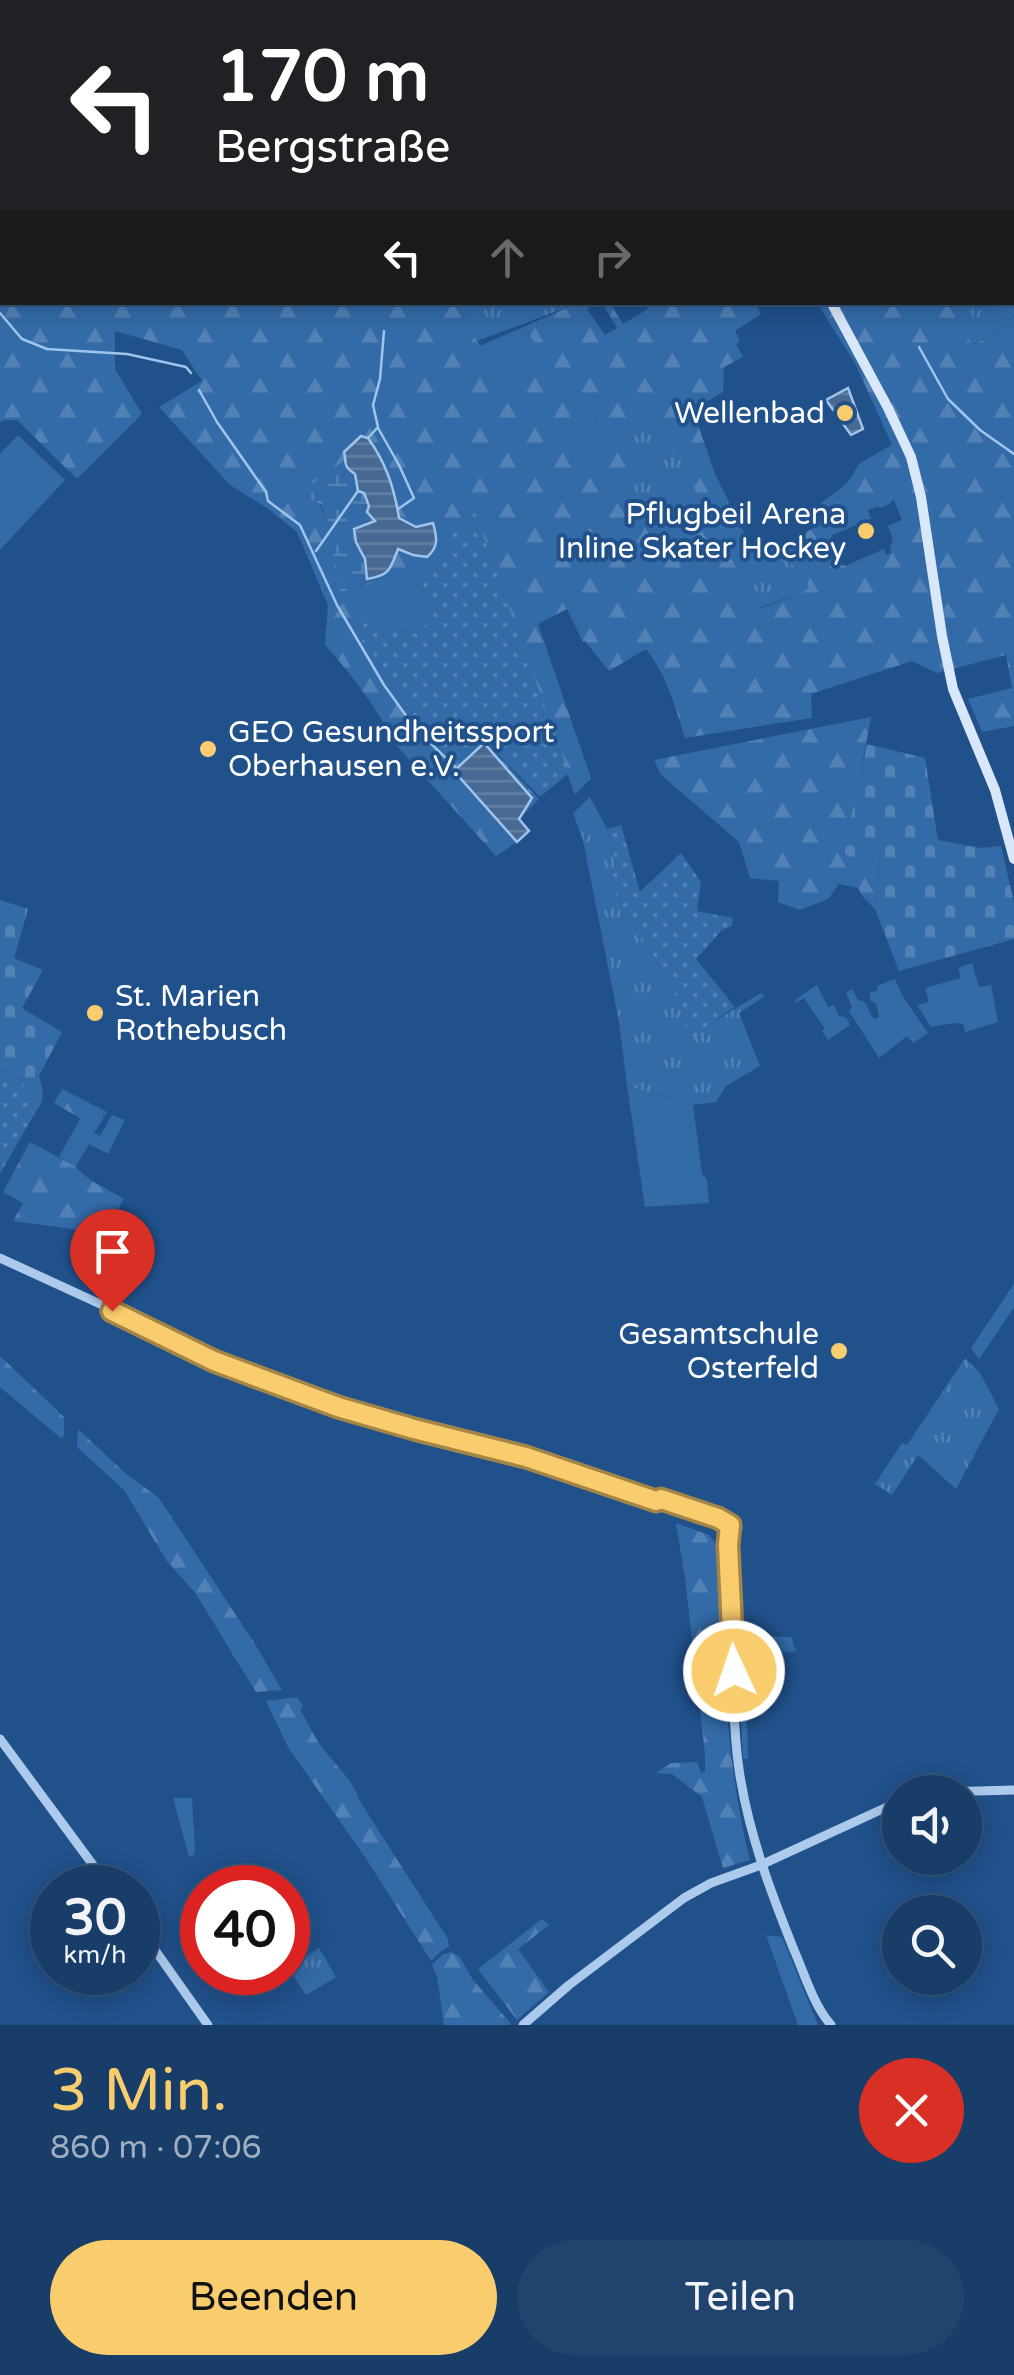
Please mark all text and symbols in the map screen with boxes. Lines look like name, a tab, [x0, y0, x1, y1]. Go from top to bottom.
text: 170 m	[215, 36, 429, 120]
icon: left	[50, 40, 180, 170]
text: Bergstraße	[215, 121, 450, 175]
icon: left	[375, 230, 430, 285]
icon: ahead	[480, 230, 535, 285]
icon: right	[585, 230, 640, 285]
place label: Wellenbad	[674, 395, 825, 432]
marker: Wellenbad	[834, 402, 856, 424]
place label: Pflugbeil Arena Inline Skater Hockey	[558, 496, 846, 567]
marker: Pflugbeil Arena Inline Skater Hockey	[855, 520, 877, 542]
place label: GEO Gesundheitssport Oberhausen e.V.	[228, 714, 554, 785]
marker: GEO Gesundheitssport Oberhausen e.V.	[197, 738, 219, 760]
place label: St. Marien Rothebusch	[115, 978, 287, 1049]
marker: St. Marien Rothebusch	[84, 1002, 106, 1024]
pin	[70, 1209, 155, 1312]
icon: arrive	[85, 1224, 140, 1279]
place label: Gesamtschule Osterfeld	[618, 1316, 819, 1387]
marker: Gesamtschule Osterfeld	[828, 1340, 850, 1362]
position arrow	[682, 1619, 786, 1723]
map controls	[882, 1775, 982, 1995]
button: sound	[882, 1775, 982, 1875]
speed limit sign: 40	[180, 1865, 310, 1995]
text: 30	[64, 1888, 126, 1948]
button: search	[882, 1895, 982, 1995]
text: km/h	[64, 1940, 126, 1970]
text: 3 Min.	[50, 2055, 228, 2127]
button: close	[859, 2058, 964, 2163]
text: 860 m · 07:06	[50, 2129, 262, 2167]
button: Beenden	[50, 2240, 497, 2355]
button: Teilen	[517, 2240, 964, 2355]

